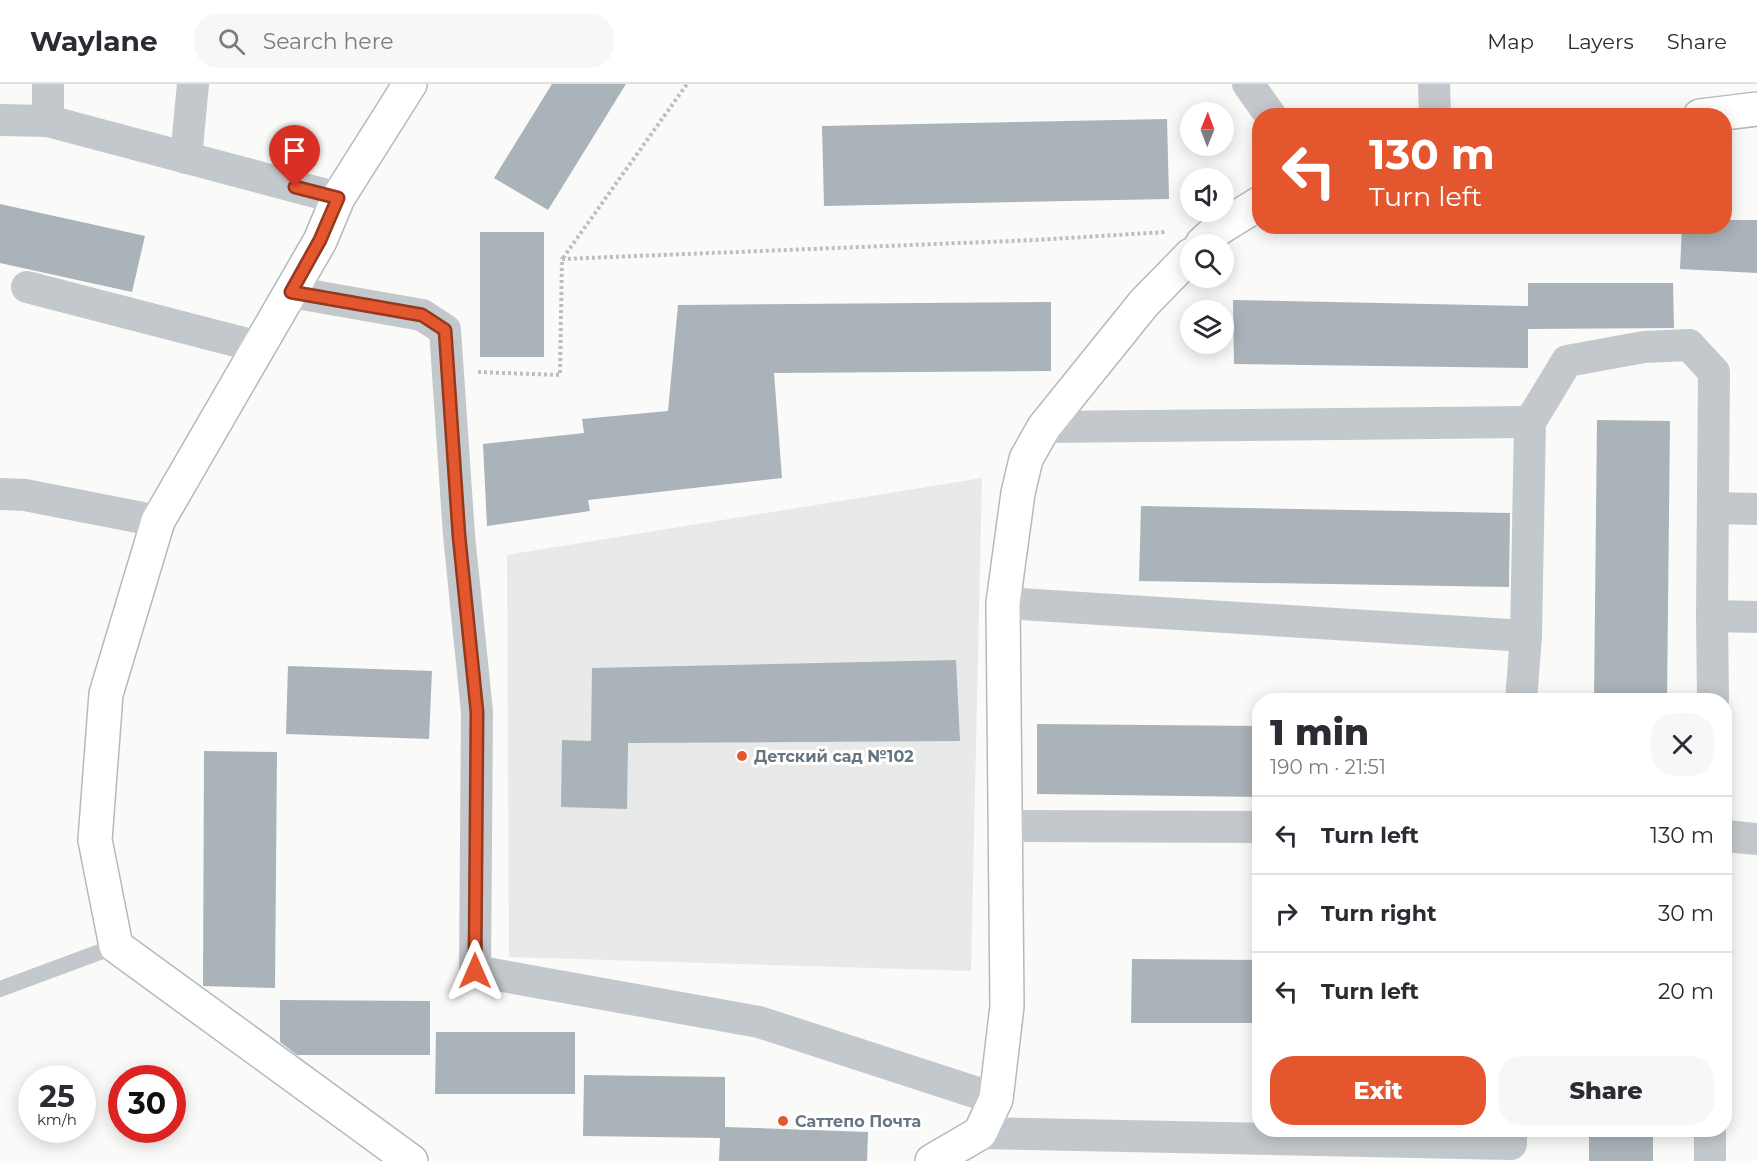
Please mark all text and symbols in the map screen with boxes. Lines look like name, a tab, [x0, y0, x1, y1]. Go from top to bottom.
search box	[194, 14, 614, 68]
text: Waylane	[30, 24, 158, 58]
icon: search	[215, 25, 248, 58]
text: Search here	[263, 28, 393, 55]
text: Map	[1487, 29, 1534, 54]
text: Layers	[1567, 29, 1634, 54]
text: Share	[1667, 29, 1727, 54]
north arrow	[1180, 102, 1234, 156]
map controls	[1180, 102, 1234, 354]
pin	[269, 125, 320, 187]
text: 130 m	[1369, 128, 1495, 180]
icon: left	[1270, 132, 1348, 210]
icon: arrive	[278, 134, 311, 167]
button: sound	[1180, 168, 1234, 222]
text: Turn left	[1369, 180, 1482, 213]
button: search	[1180, 234, 1234, 288]
button: layers	[1180, 300, 1234, 354]
text: 1 min	[1270, 710, 1369, 754]
button: close	[1651, 713, 1714, 776]
place label: Детский сад №102	[754, 747, 914, 766]
marker: Детский сад №102	[735, 749, 749, 763]
text: 190 m · 21:51	[1270, 755, 1386, 779]
icon: left	[1270, 819, 1303, 852]
text: Turn left	[1321, 822, 1419, 849]
text: 130 m	[1650, 822, 1714, 849]
icon: right	[1270, 897, 1303, 930]
text: Turn right	[1321, 900, 1436, 927]
text: 30 m	[1658, 900, 1714, 927]
position arrow	[443, 939, 507, 1003]
icon: left	[1270, 975, 1303, 1008]
text: Turn left	[1321, 978, 1419, 1005]
text: 20 m	[1658, 978, 1714, 1005]
button: Exit	[1270, 1056, 1486, 1125]
button: Share	[1498, 1056, 1714, 1125]
speed limit sign: 30	[108, 1065, 186, 1143]
text: 25	[39, 1078, 75, 1115]
text: km/h	[37, 1110, 77, 1129]
place label: Саттепо Почта	[795, 1112, 921, 1131]
marker: Саттепо Почта	[776, 1114, 790, 1128]

